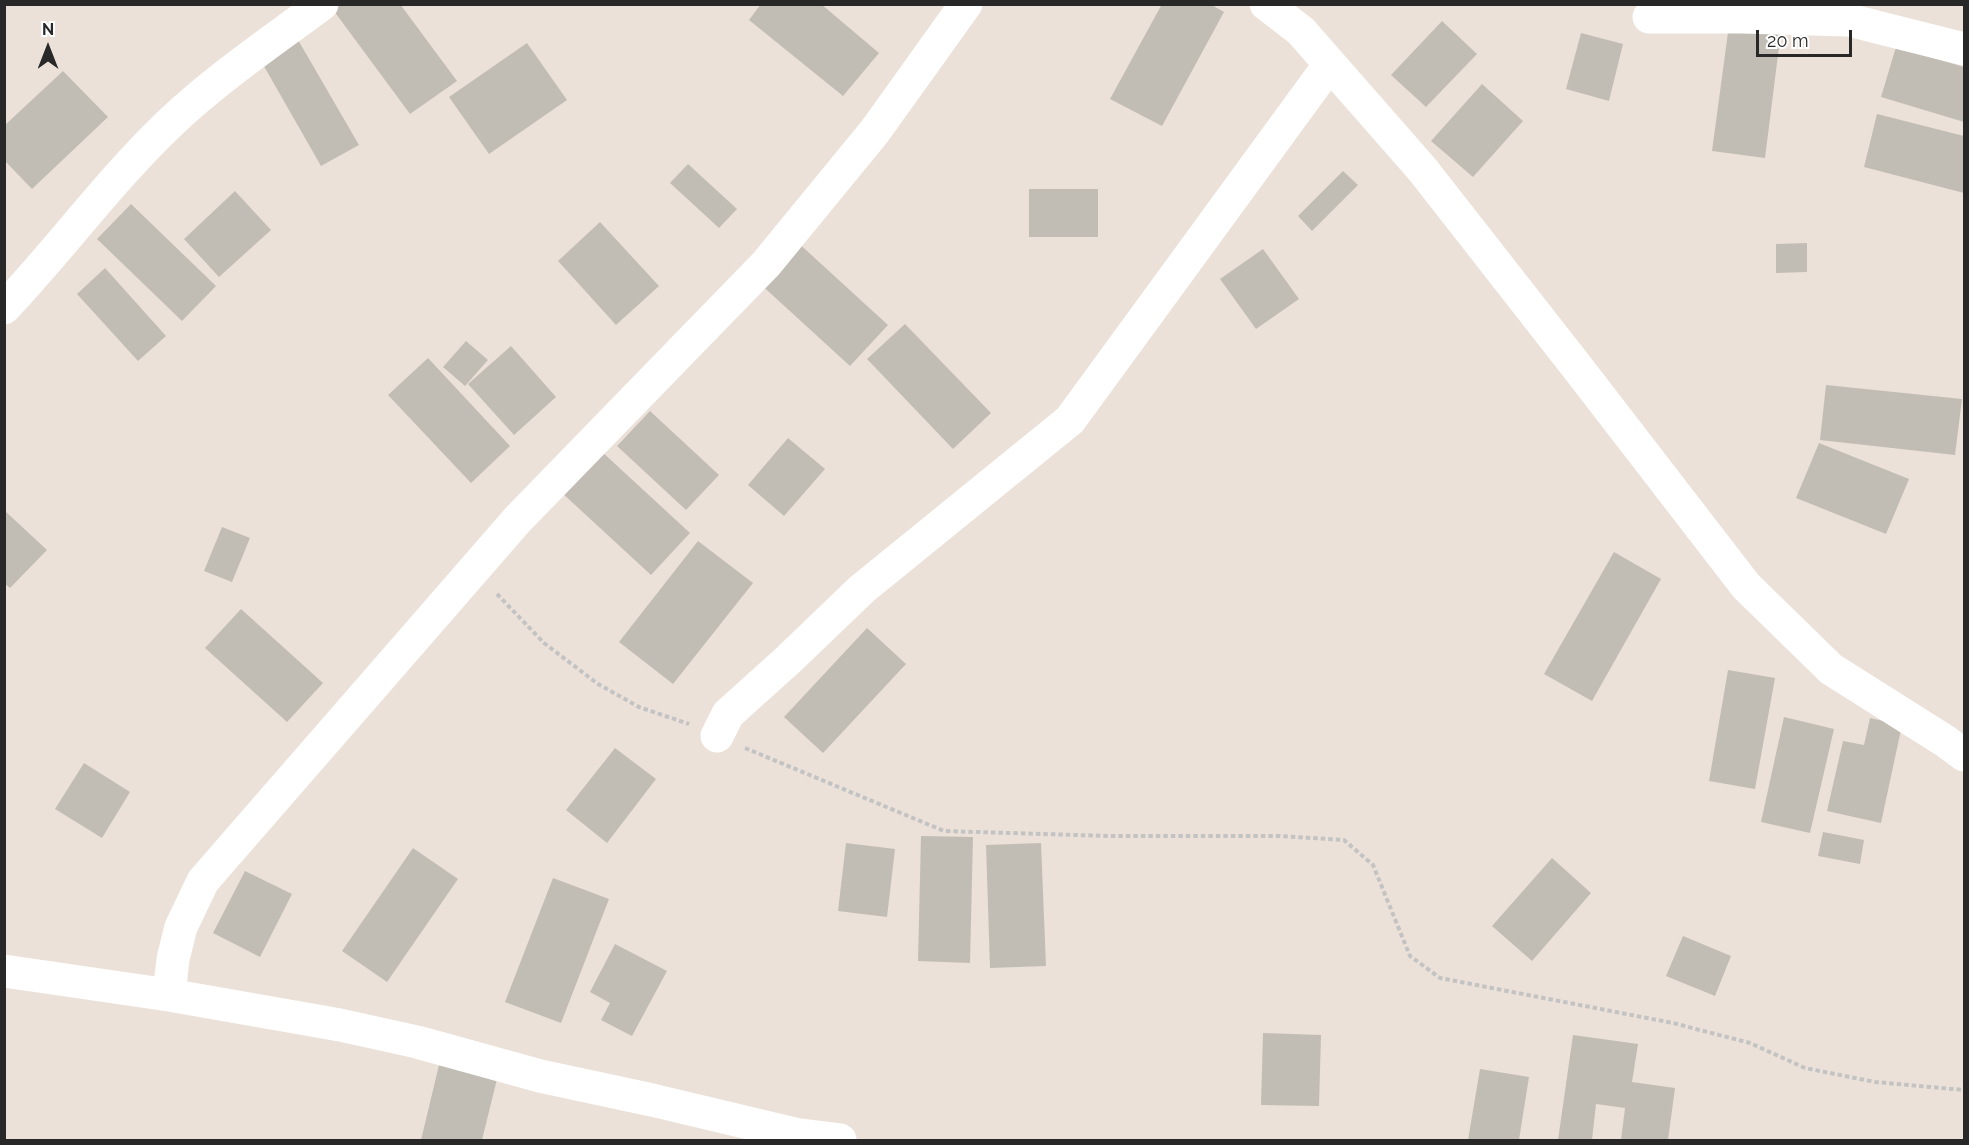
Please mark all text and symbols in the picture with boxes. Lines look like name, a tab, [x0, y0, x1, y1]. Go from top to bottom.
north arrow	[18, 18, 78, 78]
scale bar	[1759, 18, 1855, 56]
text: N	[42, 20, 54, 39]
text: 20 m	[1767, 30, 1809, 51]

